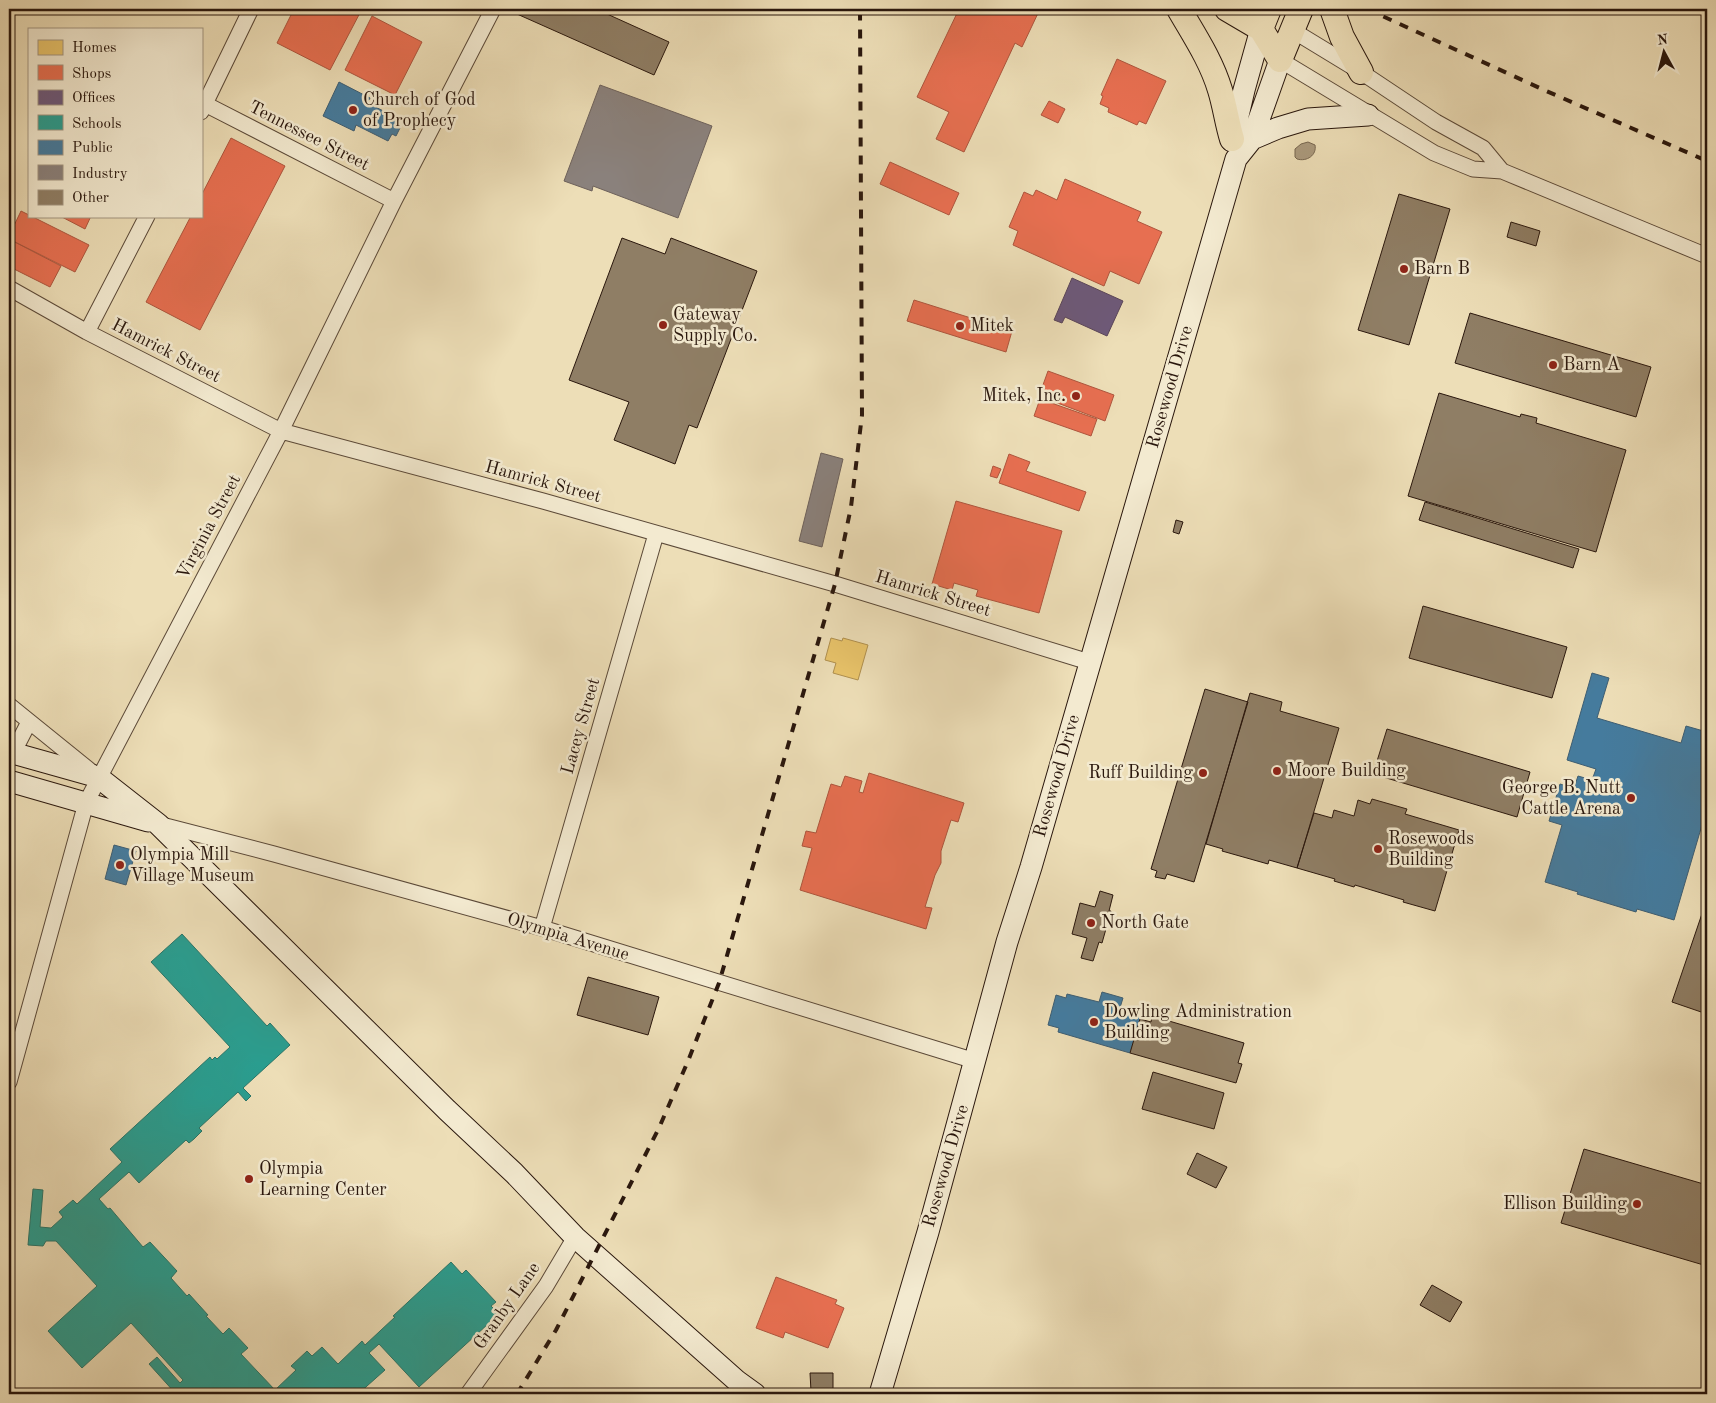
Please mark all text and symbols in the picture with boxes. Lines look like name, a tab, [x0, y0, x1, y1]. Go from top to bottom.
legend	[28, 28, 202, 218]
north arrow	[1638, 28, 1688, 78]
text: N	[1656, 32, 1669, 48]
text: Homes	[72, 41, 117, 56]
text: Shops	[72, 67, 111, 82]
text: Offices	[72, 91, 115, 106]
place label: Church of God of Prophecy	[363, 91, 476, 130]
street label: Tennessee Street	[246, 98, 372, 174]
marker: Church of God of Prophecy	[347, 104, 359, 116]
text: Schools	[72, 117, 121, 132]
text: Public	[72, 141, 113, 156]
text: Industry	[72, 167, 128, 182]
text: Other	[72, 191, 109, 206]
place label: Barn B	[1414, 260, 1470, 278]
marker: Barn B	[1398, 263, 1410, 275]
place label: Gateway Supply Co.	[673, 306, 758, 345]
street label: Hamrick Street	[109, 316, 223, 386]
place label: Mitek	[970, 317, 1014, 335]
marker: Gateway Supply Co.	[657, 319, 669, 331]
marker: Mitek	[954, 320, 966, 332]
street label: Rosewood Drive	[1144, 324, 1196, 450]
place label: Barn A	[1563, 356, 1620, 374]
marker: Barn A	[1547, 359, 1559, 371]
place label: Mitek, Inc.	[982, 387, 1066, 405]
marker: Mitek, Inc.	[1070, 390, 1082, 402]
street label: Hamrick Street	[483, 458, 603, 506]
street label: Virginia Street	[174, 472, 244, 582]
street label: Hamrick Street	[873, 568, 993, 620]
street label: Lacey Street	[559, 676, 603, 776]
street label: Rosewood Drive	[1031, 713, 1083, 839]
place label: Moore Building	[1287, 762, 1406, 780]
place label: Ruff Building	[1088, 764, 1193, 782]
marker: Moore Building	[1271, 765, 1283, 777]
marker: Ruff Building	[1197, 767, 1209, 779]
place label: George B. Nutt Cattle Arena	[1502, 779, 1621, 818]
marker: George B. Nutt Cattle Arena	[1625, 792, 1637, 804]
place label: Rosewoods Building	[1388, 830, 1474, 869]
marker: Rosewoods Building	[1372, 843, 1384, 855]
place label: Olympia Mill Village Museum	[130, 846, 254, 885]
marker: Olympia Mill Village Museum	[114, 859, 126, 871]
street label: Olympia Avenue	[505, 910, 631, 964]
place label: North Gate	[1101, 914, 1189, 932]
marker: North Gate	[1085, 917, 1097, 929]
place label: Dowling Administration Building	[1104, 1003, 1292, 1042]
marker: Dowling Administration Building	[1088, 1016, 1100, 1028]
street label: Rosewood Drive	[920, 1103, 972, 1229]
place label: Olympia Learning Center	[259, 1160, 387, 1199]
marker: Olympia Learning Center	[243, 1173, 255, 1185]
place label: Ellison Building	[1503, 1195, 1627, 1213]
marker: Ellison Building	[1631, 1198, 1643, 1210]
street label: Granby Lane	[470, 1259, 544, 1353]

